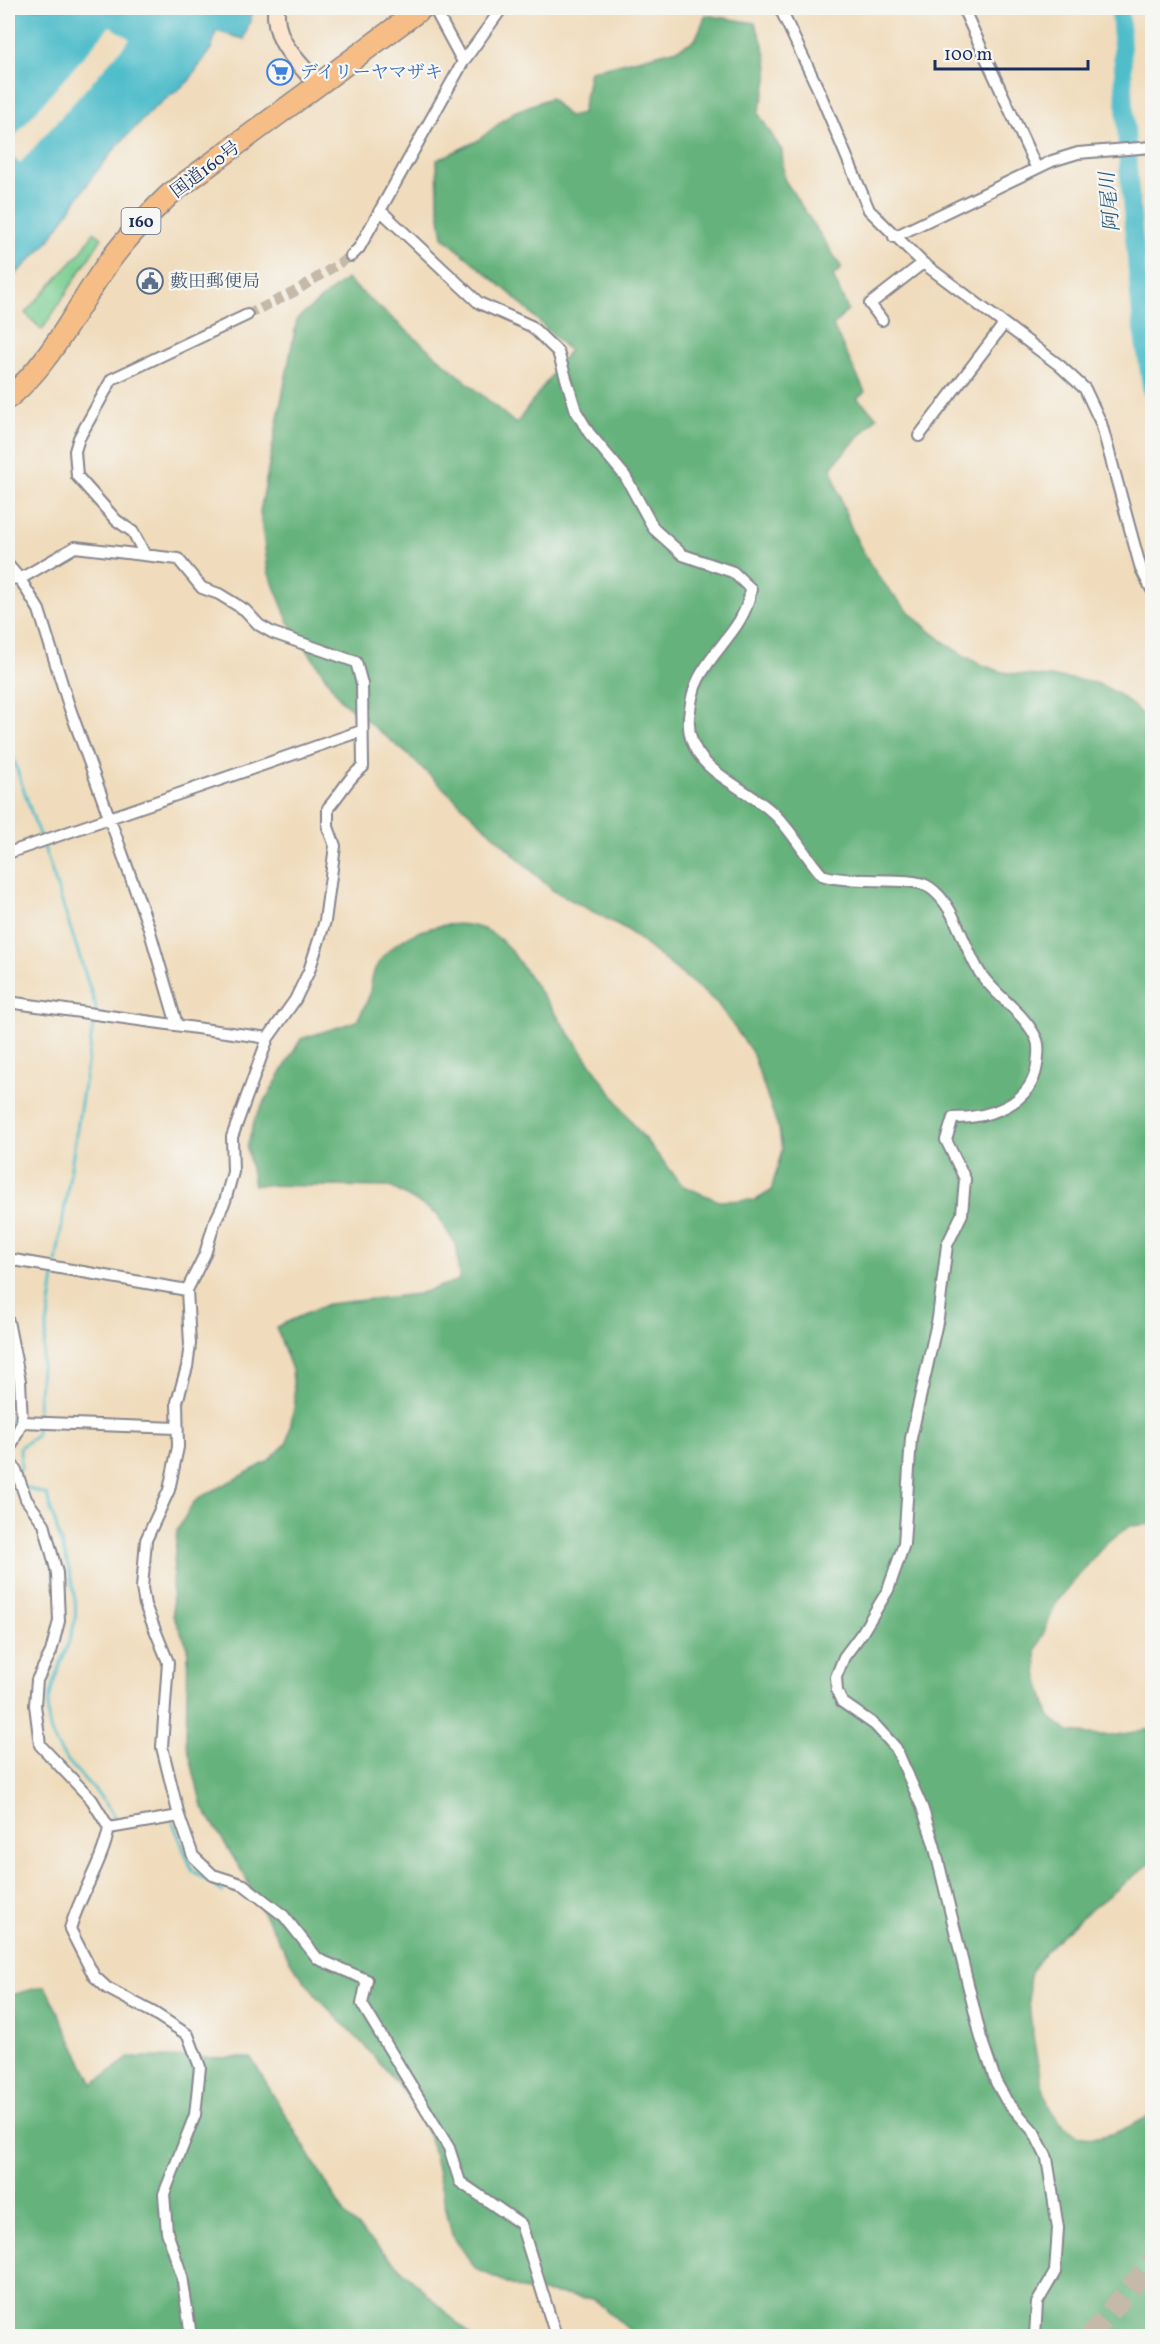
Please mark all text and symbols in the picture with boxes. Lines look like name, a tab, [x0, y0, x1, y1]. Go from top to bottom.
scale bar	[935, 33, 1088, 71]
text: 100 m	[944, 43, 993, 68]
supermarket icon: デイリーヤマザキ	[265, 57, 295, 87]
place label: デイリーヤマザキ	[300, 61, 443, 86]
street label: 国道160号	[166, 136, 246, 205]
water label: 阿尾川	[1094, 169, 1128, 233]
road number: 160	[122, 208, 160, 234]
public building icon: 藪田郵便局	[135, 266, 165, 296]
place label: 藪田郵便局	[170, 270, 260, 295]

